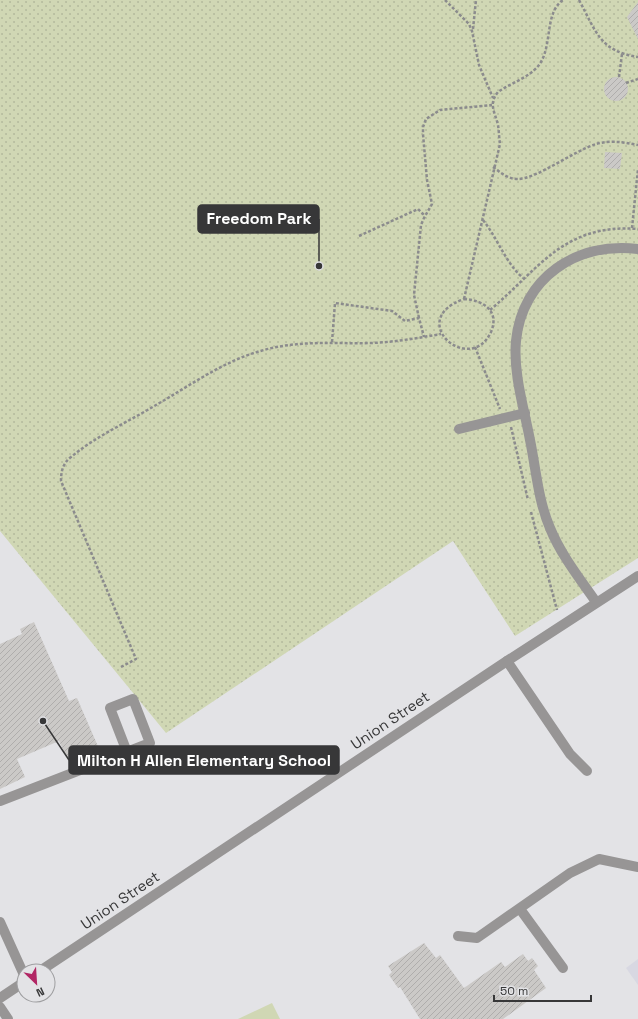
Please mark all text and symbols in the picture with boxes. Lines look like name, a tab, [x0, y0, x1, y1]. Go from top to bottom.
callout: Freedom Park	[198, 205, 319, 233]
text: Freedom Park	[207, 208, 311, 229]
street label: Union Street	[347, 687, 433, 753]
callout: Milton H Allen Elementary School	[69, 746, 339, 774]
text: Milton H Allen Elementary School	[77, 750, 331, 771]
street label: Union Street	[77, 867, 163, 933]
north arrow	[16, 963, 56, 1003]
scale bar	[494, 977, 591, 1003]
text: 50 m	[500, 983, 528, 999]
text: N	[34, 984, 47, 1000]

